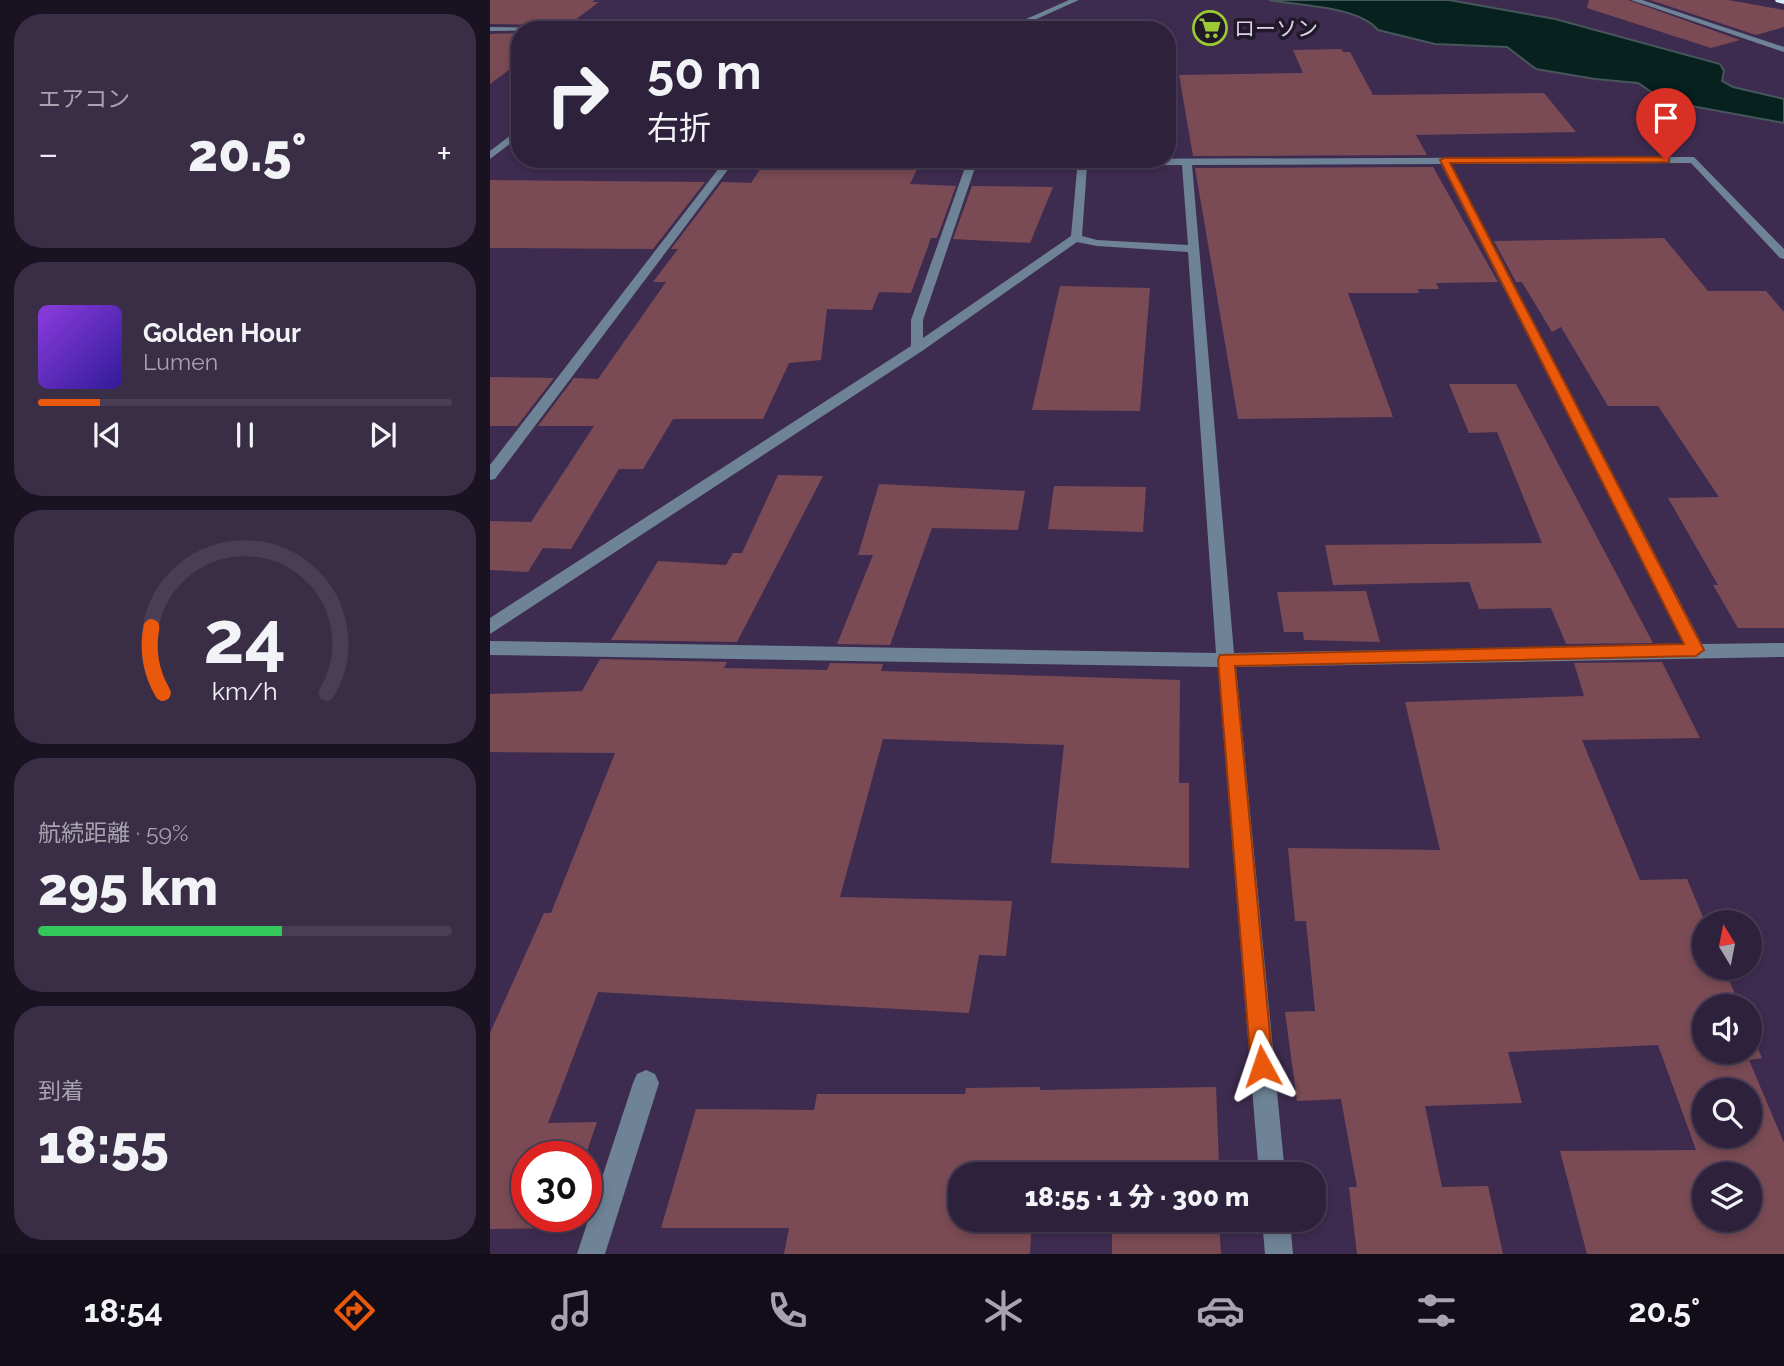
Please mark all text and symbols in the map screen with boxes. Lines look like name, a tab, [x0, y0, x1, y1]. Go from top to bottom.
supermarket icon: ローソン	[1191, 9, 1229, 47]
place label: ローソン	[1234, 16, 1318, 41]
text: 50 m	[647, 43, 762, 100]
icon: right	[532, 49, 623, 140]
text: エアコン	[38, 85, 130, 112]
pin	[1636, 88, 1696, 160]
icon: arrive	[1647, 99, 1685, 137]
text: 右折	[647, 109, 711, 146]
text: 20.5°	[188, 122, 307, 183]
text: −	[38, 131, 58, 176]
text: +	[436, 131, 452, 176]
text: Golden Hour	[143, 318, 301, 348]
text: Lumen	[143, 348, 218, 375]
icon: previous	[88, 416, 126, 454]
icon: pause	[226, 416, 264, 454]
icon: next	[364, 416, 402, 454]
text: 24	[204, 595, 286, 680]
text: km/h	[212, 676, 278, 706]
text: 航続距離 · 59%	[38, 819, 189, 846]
text: 295 km	[38, 856, 218, 917]
north arrow	[1692, 910, 1762, 980]
map controls	[1692, 910, 1762, 1232]
button: sound	[1692, 994, 1762, 1064]
position arrow	[1225, 1029, 1299, 1103]
text: 到着	[38, 1077, 84, 1104]
button: search	[1692, 1078, 1762, 1148]
text: 18:55	[38, 1114, 169, 1175]
speed limit sign: 30	[511, 1141, 602, 1232]
button: layers	[1692, 1162, 1762, 1232]
text: 18:55 · 1 分 · 300 m	[1025, 1182, 1249, 1212]
icon: directions	[330, 1286, 379, 1335]
icon: music	[547, 1286, 596, 1335]
icon: phone	[763, 1286, 812, 1335]
icon: climate	[979, 1286, 1028, 1335]
icon: car	[1196, 1286, 1245, 1335]
icon: filters	[1412, 1286, 1461, 1335]
text: 18:54	[84, 1292, 163, 1329]
text: 20.5°	[1628, 1292, 1700, 1329]

